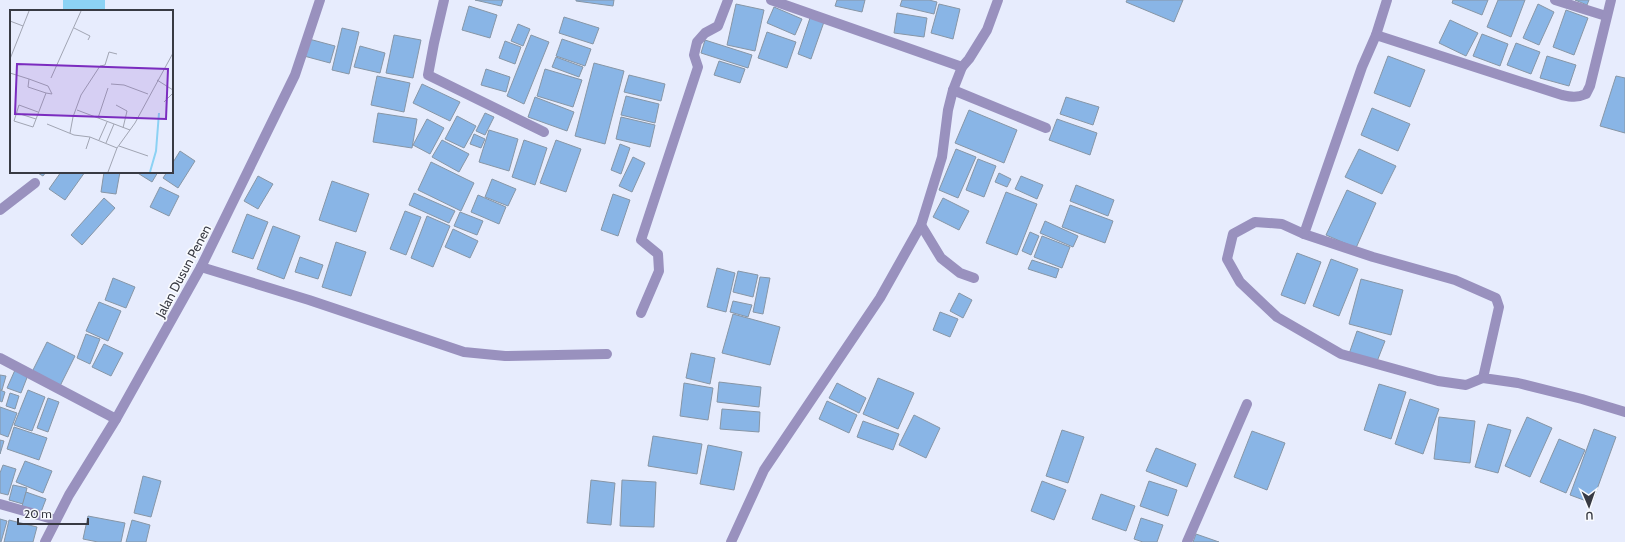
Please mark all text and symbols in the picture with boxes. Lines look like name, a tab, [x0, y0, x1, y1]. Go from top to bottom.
inset map	[10, 10, 173, 173]
street label: Jalan Dusun Penen	[151, 222, 214, 321]
north arrow	[1569, 486, 1609, 526]
scale bar	[18, 500, 88, 526]
text: 20 m	[24, 506, 52, 521]
text: U	[1585, 509, 1594, 523]

